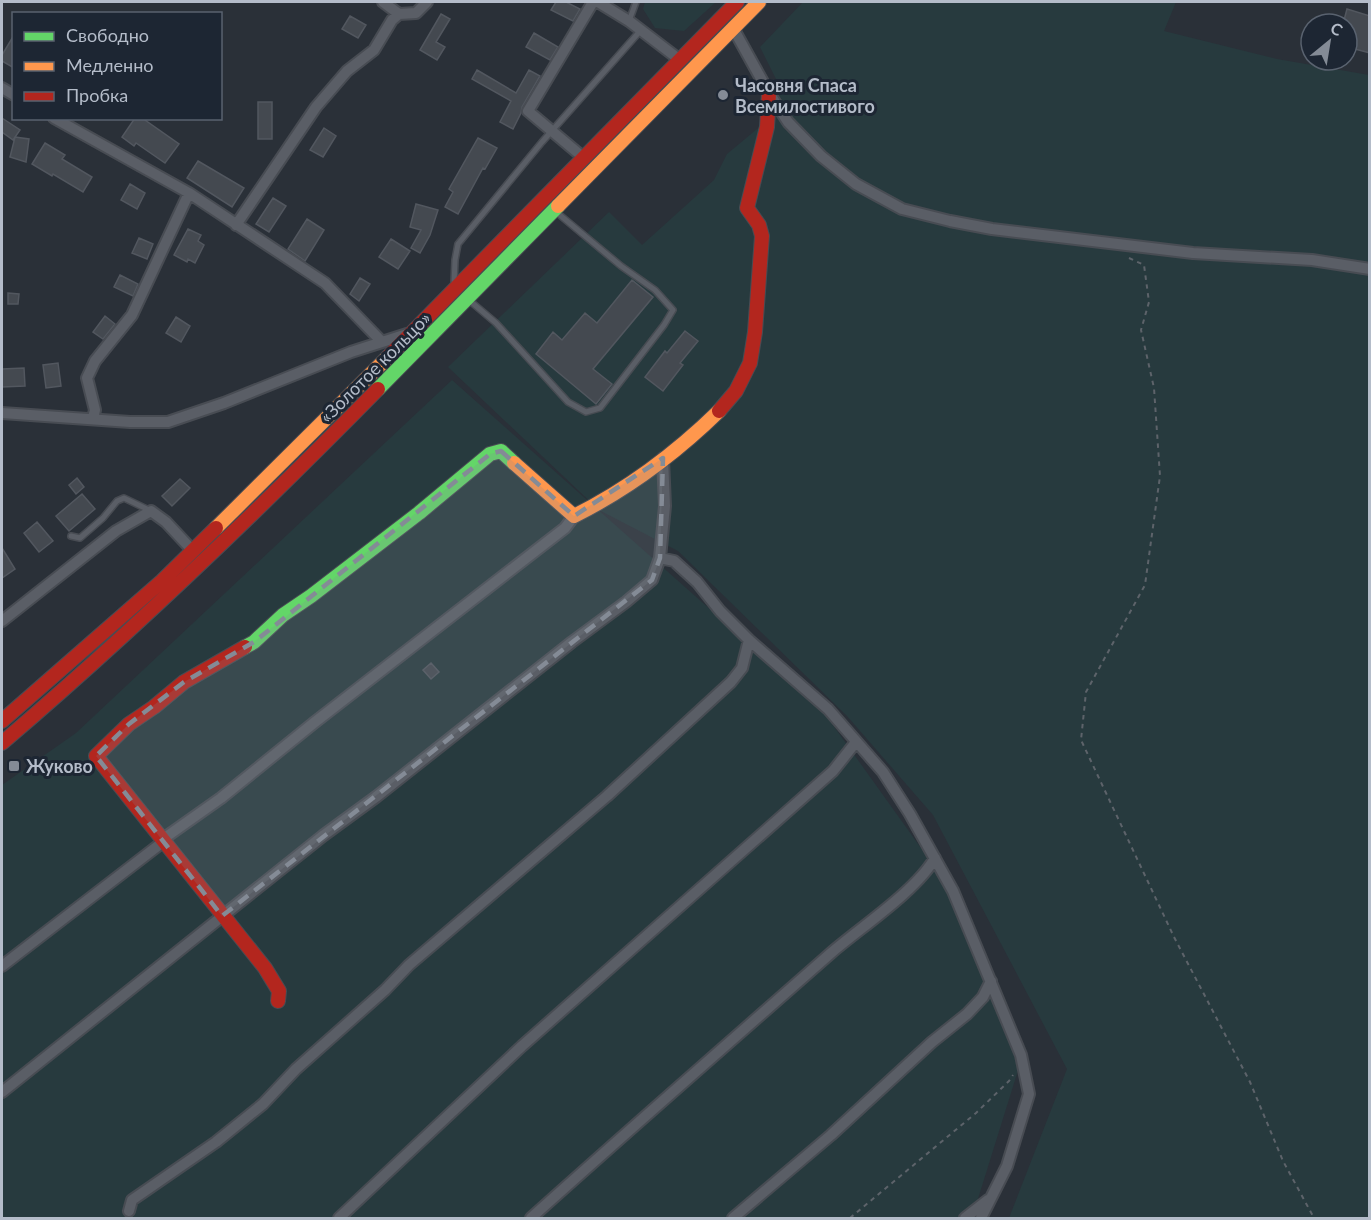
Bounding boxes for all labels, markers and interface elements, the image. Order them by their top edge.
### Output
legend [12,12,222,120]
north arrow [1299,12,1359,72]
text: С [1327,18,1346,40]
text: Свободно [66,24,149,46]
text: Медленно [66,54,154,76]
place label: Часовня Спаса Всемилостивого [735,74,875,117]
text: Пробка [66,84,128,106]
marker: Часовня Спаса Всемилостивого [716,88,730,102]
street label: «Золотое кольцо» [315,307,435,427]
place label: Жуково [26,755,93,777]
marker: Жуково [7,759,21,773]

